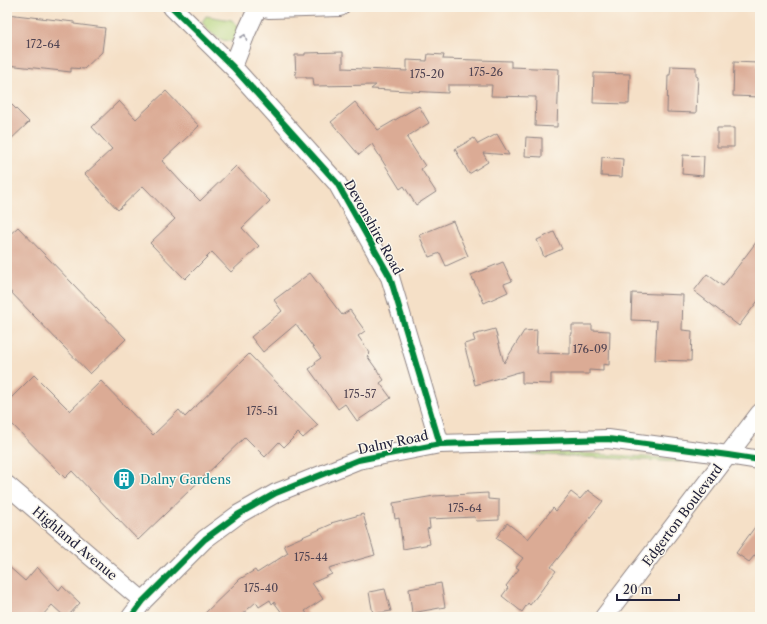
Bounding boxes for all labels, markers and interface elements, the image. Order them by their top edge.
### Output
one-way arrow [240,33,248,40]
house number: 172-64 [26,37,60,51]
house number: 175-26 [469,65,503,79]
house number: 175-20 [410,67,444,81]
street label: Devonshire Road [341,177,407,277]
house number: 176-09 [573,342,607,356]
house number: 175-57 [344,387,377,401]
house number: 175-51 [246,404,278,418]
street label: Dalny Road [356,427,430,457]
street label: Edgerton Boulevard [639,461,726,569]
building icon: Dalny Gardens [111,466,137,492]
place label: Dalny Gardens [140,471,231,487]
house number: 175-64 [448,501,482,515]
street label: Highland Avenue [29,503,121,583]
house number: 175-44 [294,550,328,564]
scale bar [617,576,679,602]
house number: 175-40 [244,581,278,595]
text: 20 m [623,582,652,597]

